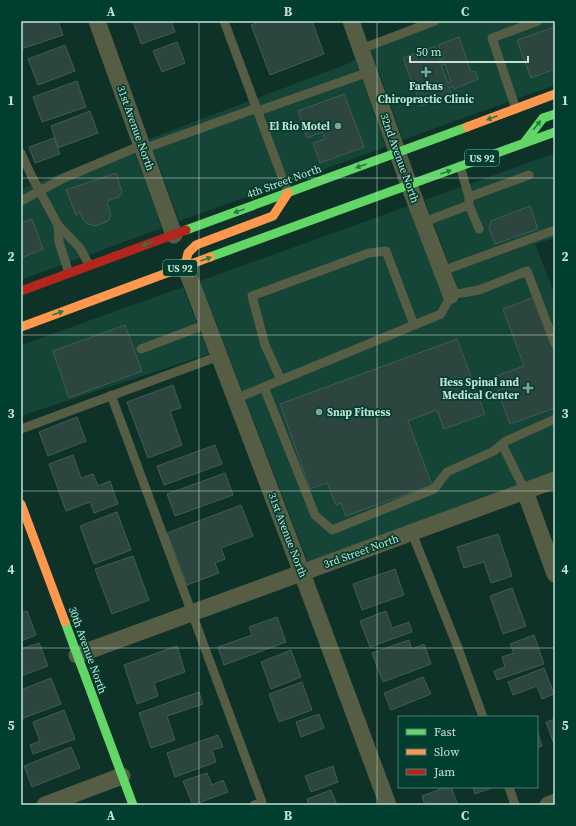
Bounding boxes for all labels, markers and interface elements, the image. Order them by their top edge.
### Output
text: A [107,3,116,20]
text: B [284,3,293,20]
text: C [461,3,469,20]
scale bar [410,38,528,64]
text: 50 m [416,44,442,60]
marker: Farkas Chiropractic Clinic [420,66,432,78]
place label: Farkas Chiropractic Clinic [378,79,474,107]
street label: 31st Avenue North [113,83,158,173]
text: 1 [7,92,15,109]
text: 1 [561,92,569,109]
street label: 32nd Avenue North [376,111,423,205]
one-way arrow [486,115,498,121]
place label: El Rio Motel [269,119,330,134]
one-way arrow [533,120,541,131]
marker: El Rio Motel [333,121,343,131]
road number: US 92 [465,150,499,166]
street label: 4th Street North [245,161,324,202]
one-way arrow [355,163,367,169]
one-way arrow [441,168,453,174]
one-way arrow [233,208,245,214]
one-way arrow [141,242,153,248]
text: 2 [7,248,15,265]
text: 2 [561,248,569,265]
one-way arrow [200,255,212,261]
road number: US 92 [163,260,197,276]
one-way arrow [52,310,64,316]
place label: Hess Spinal and Medical Center [439,375,520,403]
marker: Hess Spinal and Medical Center [522,382,534,394]
text: 3 [7,405,15,422]
place label: Snap Fitness [327,405,390,420]
text: 3 [561,405,569,422]
marker: Snap Fitness [314,407,324,417]
street label: 31st Avenue North [264,491,311,580]
street label: 3rd Street North [322,531,401,572]
text: 4 [7,561,15,578]
text: 4 [561,561,569,578]
street label: 30th Avenue North [65,605,110,696]
legend [398,716,538,788]
text: 5 [7,717,15,734]
text: 5 [561,717,569,734]
text: Fast [434,724,456,740]
text: Slow [434,744,460,760]
text: Jam [433,764,455,780]
text: A [107,807,116,824]
text: B [284,807,293,824]
text: C [461,807,469,824]

